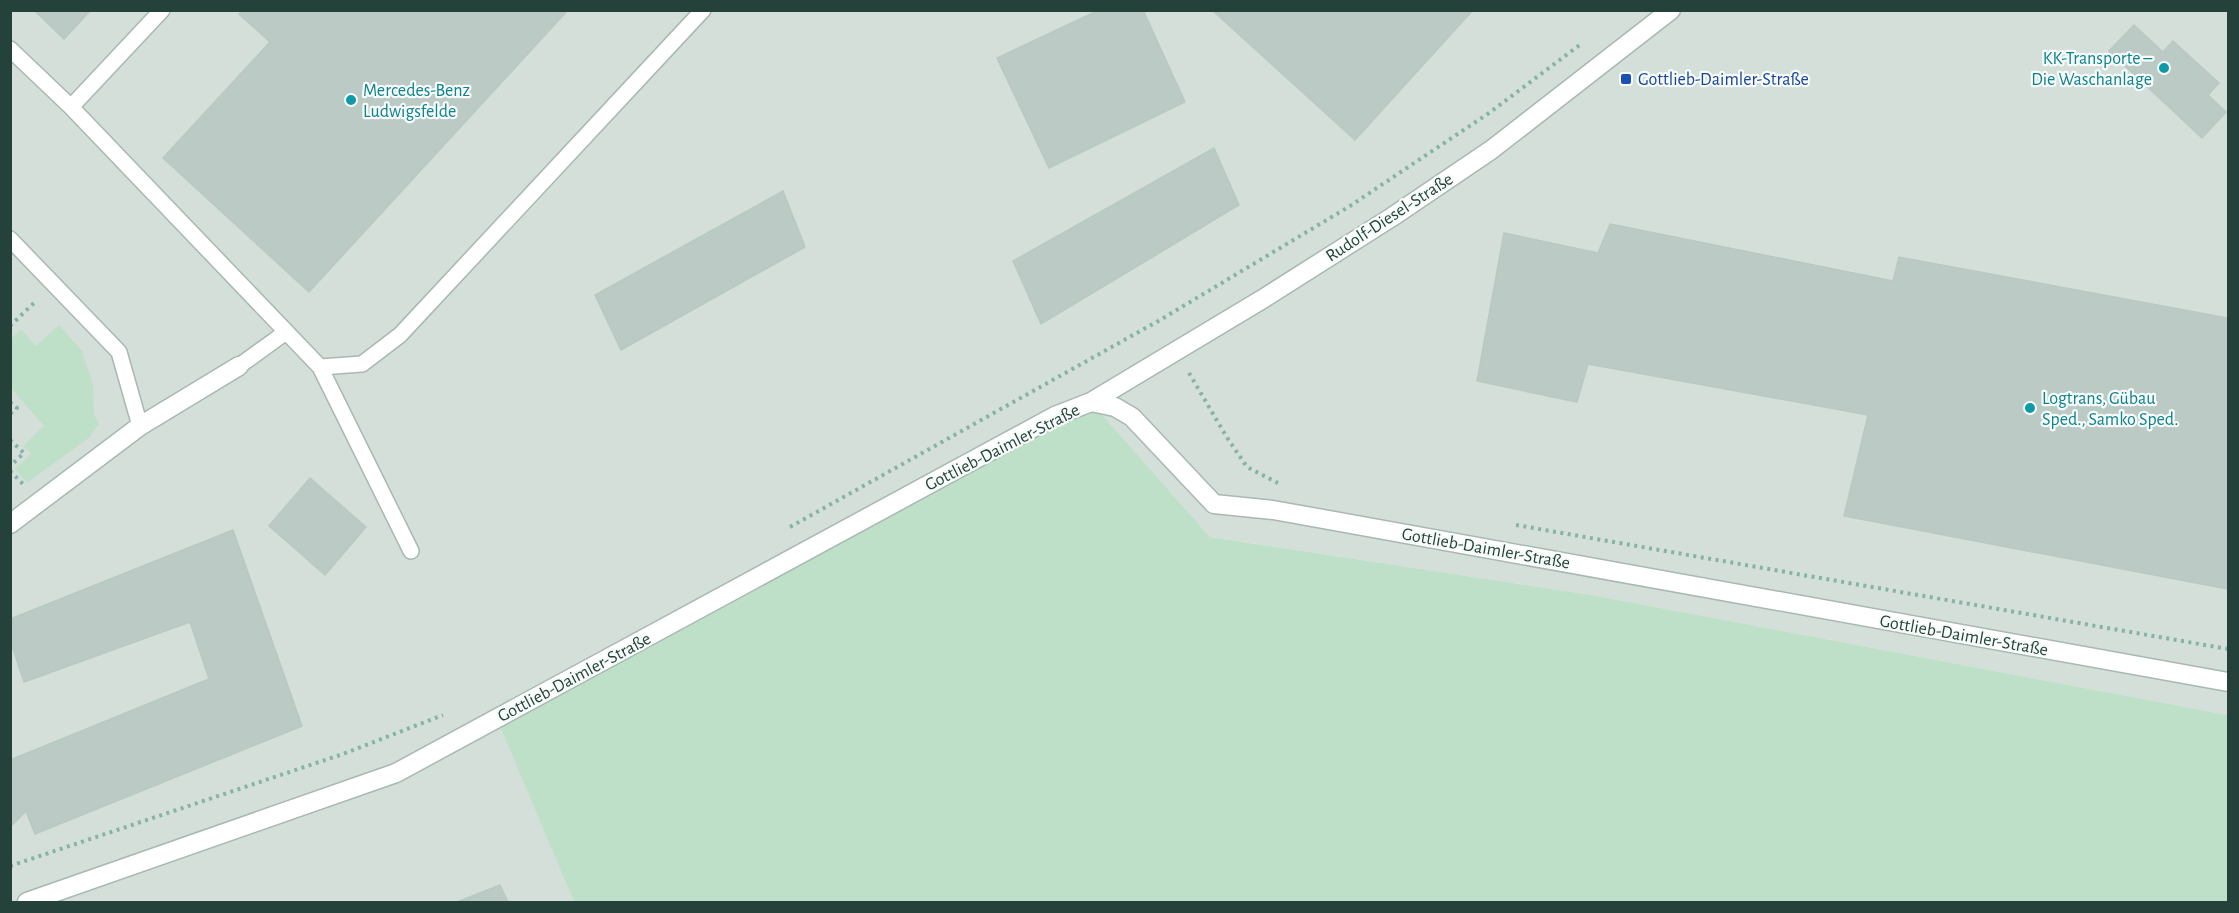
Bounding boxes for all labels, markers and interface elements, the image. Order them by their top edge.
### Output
place label: KK-Transporte – Die Waschanlage [2031,50,2152,89]
marker: KK-Transporte – Die Waschanlage [2157,61,2171,75]
place label: Gottlieb-Daimler-Straße [1638,71,1809,89]
marker: Gottlieb-Daimler-Straße [1619,72,1633,86]
place label: Mercedes-Benz Ludwigsfelde [363,82,470,121]
marker: Mercedes-Benz Ludwigsfelde [344,93,358,107]
street label: Rudolf-Diesel-Straße [1323,170,1456,266]
place label: Logtrans, Gübau Sped., Samko Sped. [2042,390,2178,429]
street label: Gottlieb-Daimler-Straße [922,401,1083,495]
marker: Logtrans, Gübau Sped., Samko Sped. [2023,401,2037,415]
street label: Gottlieb-Daimler-Straße [1400,525,1571,573]
street label: Gottlieb-Daimler-Straße [1878,612,2049,660]
street label: Gottlieb-Daimler-Straße [495,630,654,726]

